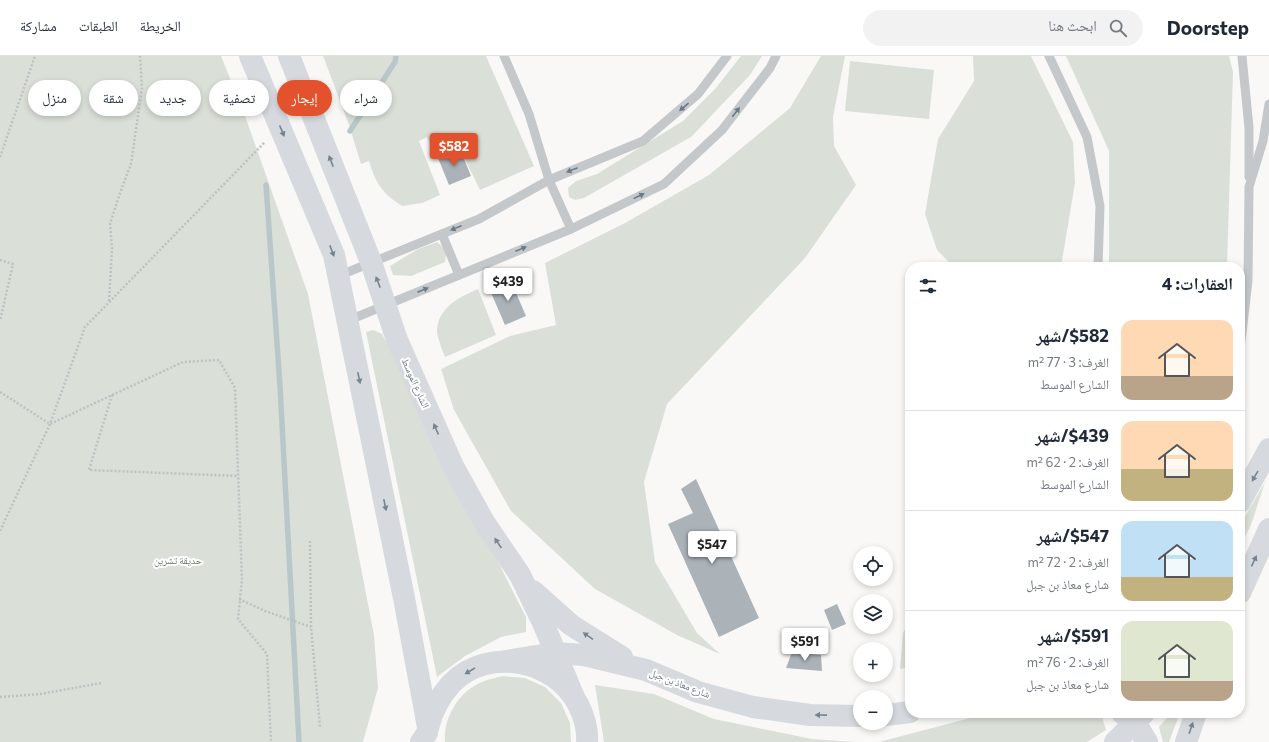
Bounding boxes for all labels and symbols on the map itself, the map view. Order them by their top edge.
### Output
one-way arrow [678,102,689,111]
one-way arrow [732,106,741,117]
one-way arrow [279,125,285,137]
pin: $582 [430,133,478,167]
one-way arrow [327,155,333,167]
one-way arrow [566,168,578,174]
one-way arrow [634,193,645,199]
one-way arrow [450,225,462,232]
one-way arrow [329,245,335,257]
one-way arrow [515,246,527,252]
pin: $439 [484,268,532,302]
one-way arrow [375,276,381,288]
one-way arrow [417,287,428,293]
street label: الشارع الموسط [399,356,432,410]
one-way arrow [356,371,362,384]
one-way arrow [433,422,439,434]
one-way arrow [1252,470,1259,482]
one-way arrow [382,499,388,511]
pin: $547 [688,531,736,565]
one-way arrow [494,538,502,548]
park label: حديقة تشرين [154,554,203,567]
one-way arrow [1251,555,1257,566]
pin: $591 [781,628,829,662]
one-way arrow [583,632,593,640]
street label: شارع معاذ بن جبل [648,666,712,701]
one-way arrow [464,668,476,675]
one-way arrow [815,712,827,719]
one-way arrow [1188,721,1194,733]

